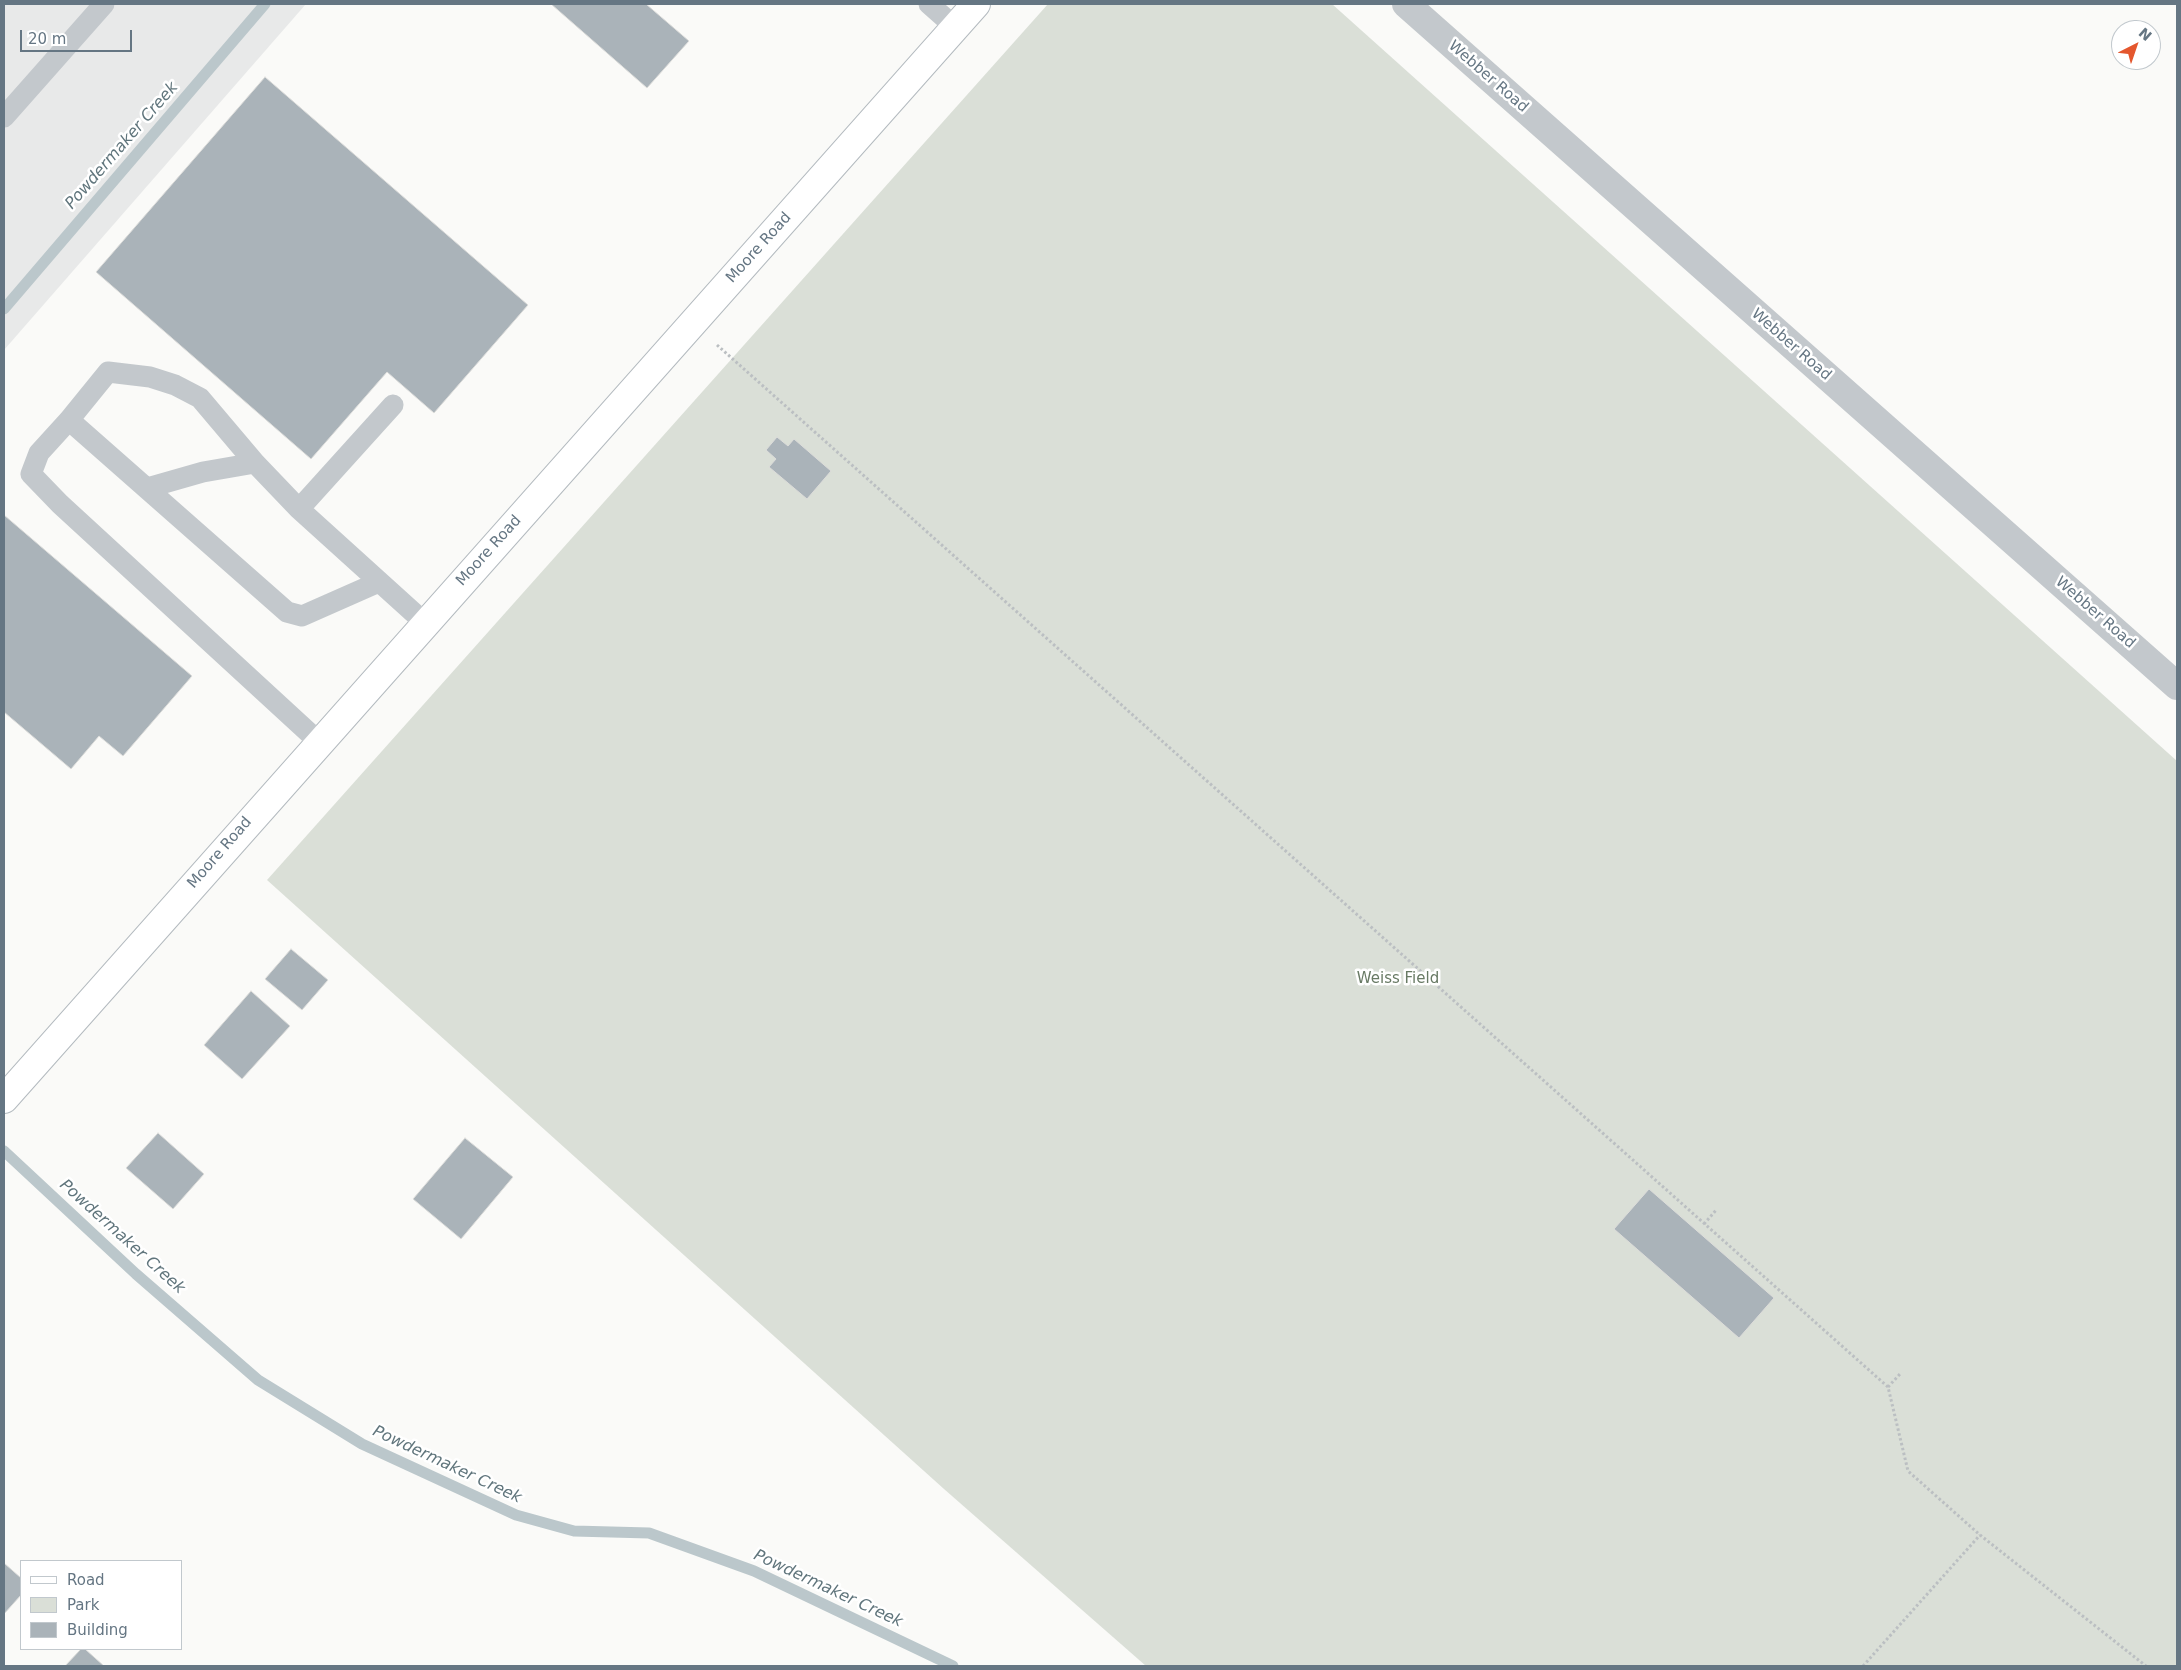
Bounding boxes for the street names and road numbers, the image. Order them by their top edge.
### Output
street label: Webber Road [1444,37,1532,117]
street label: Moore Road [723,209,795,287]
street label: Webber Road [1747,305,1835,385]
street label: Moore Road [453,512,525,590]
street label: Webber Road [2051,573,2139,653]
street label: Moore Road [184,814,256,892]

